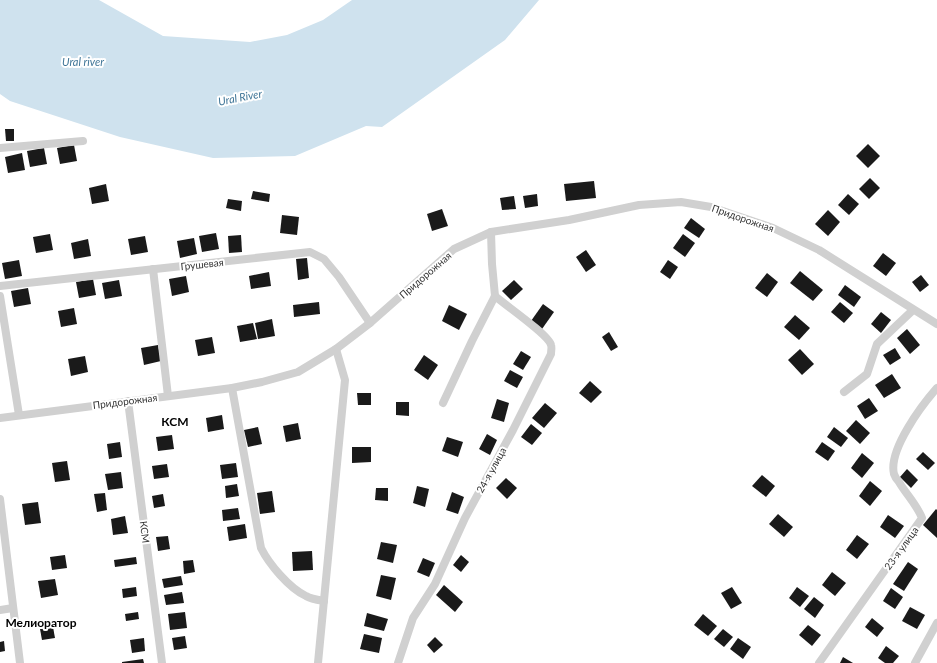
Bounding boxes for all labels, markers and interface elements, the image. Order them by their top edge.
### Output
water label: Ural river [62,55,104,68]
water label: Ural River [217,86,263,108]
street label: Придорожная [710,202,776,234]
street label: Придорожная [397,249,453,301]
street label: Грушевая [180,256,224,272]
street label: Придорожная [92,391,158,411]
district label: КСМ [161,414,189,429]
street label: 24-я улица [474,445,508,495]
street label: КСМ [138,520,152,544]
street label: 23-я улица [881,524,921,572]
district label: Мелиоратор [5,615,77,630]

